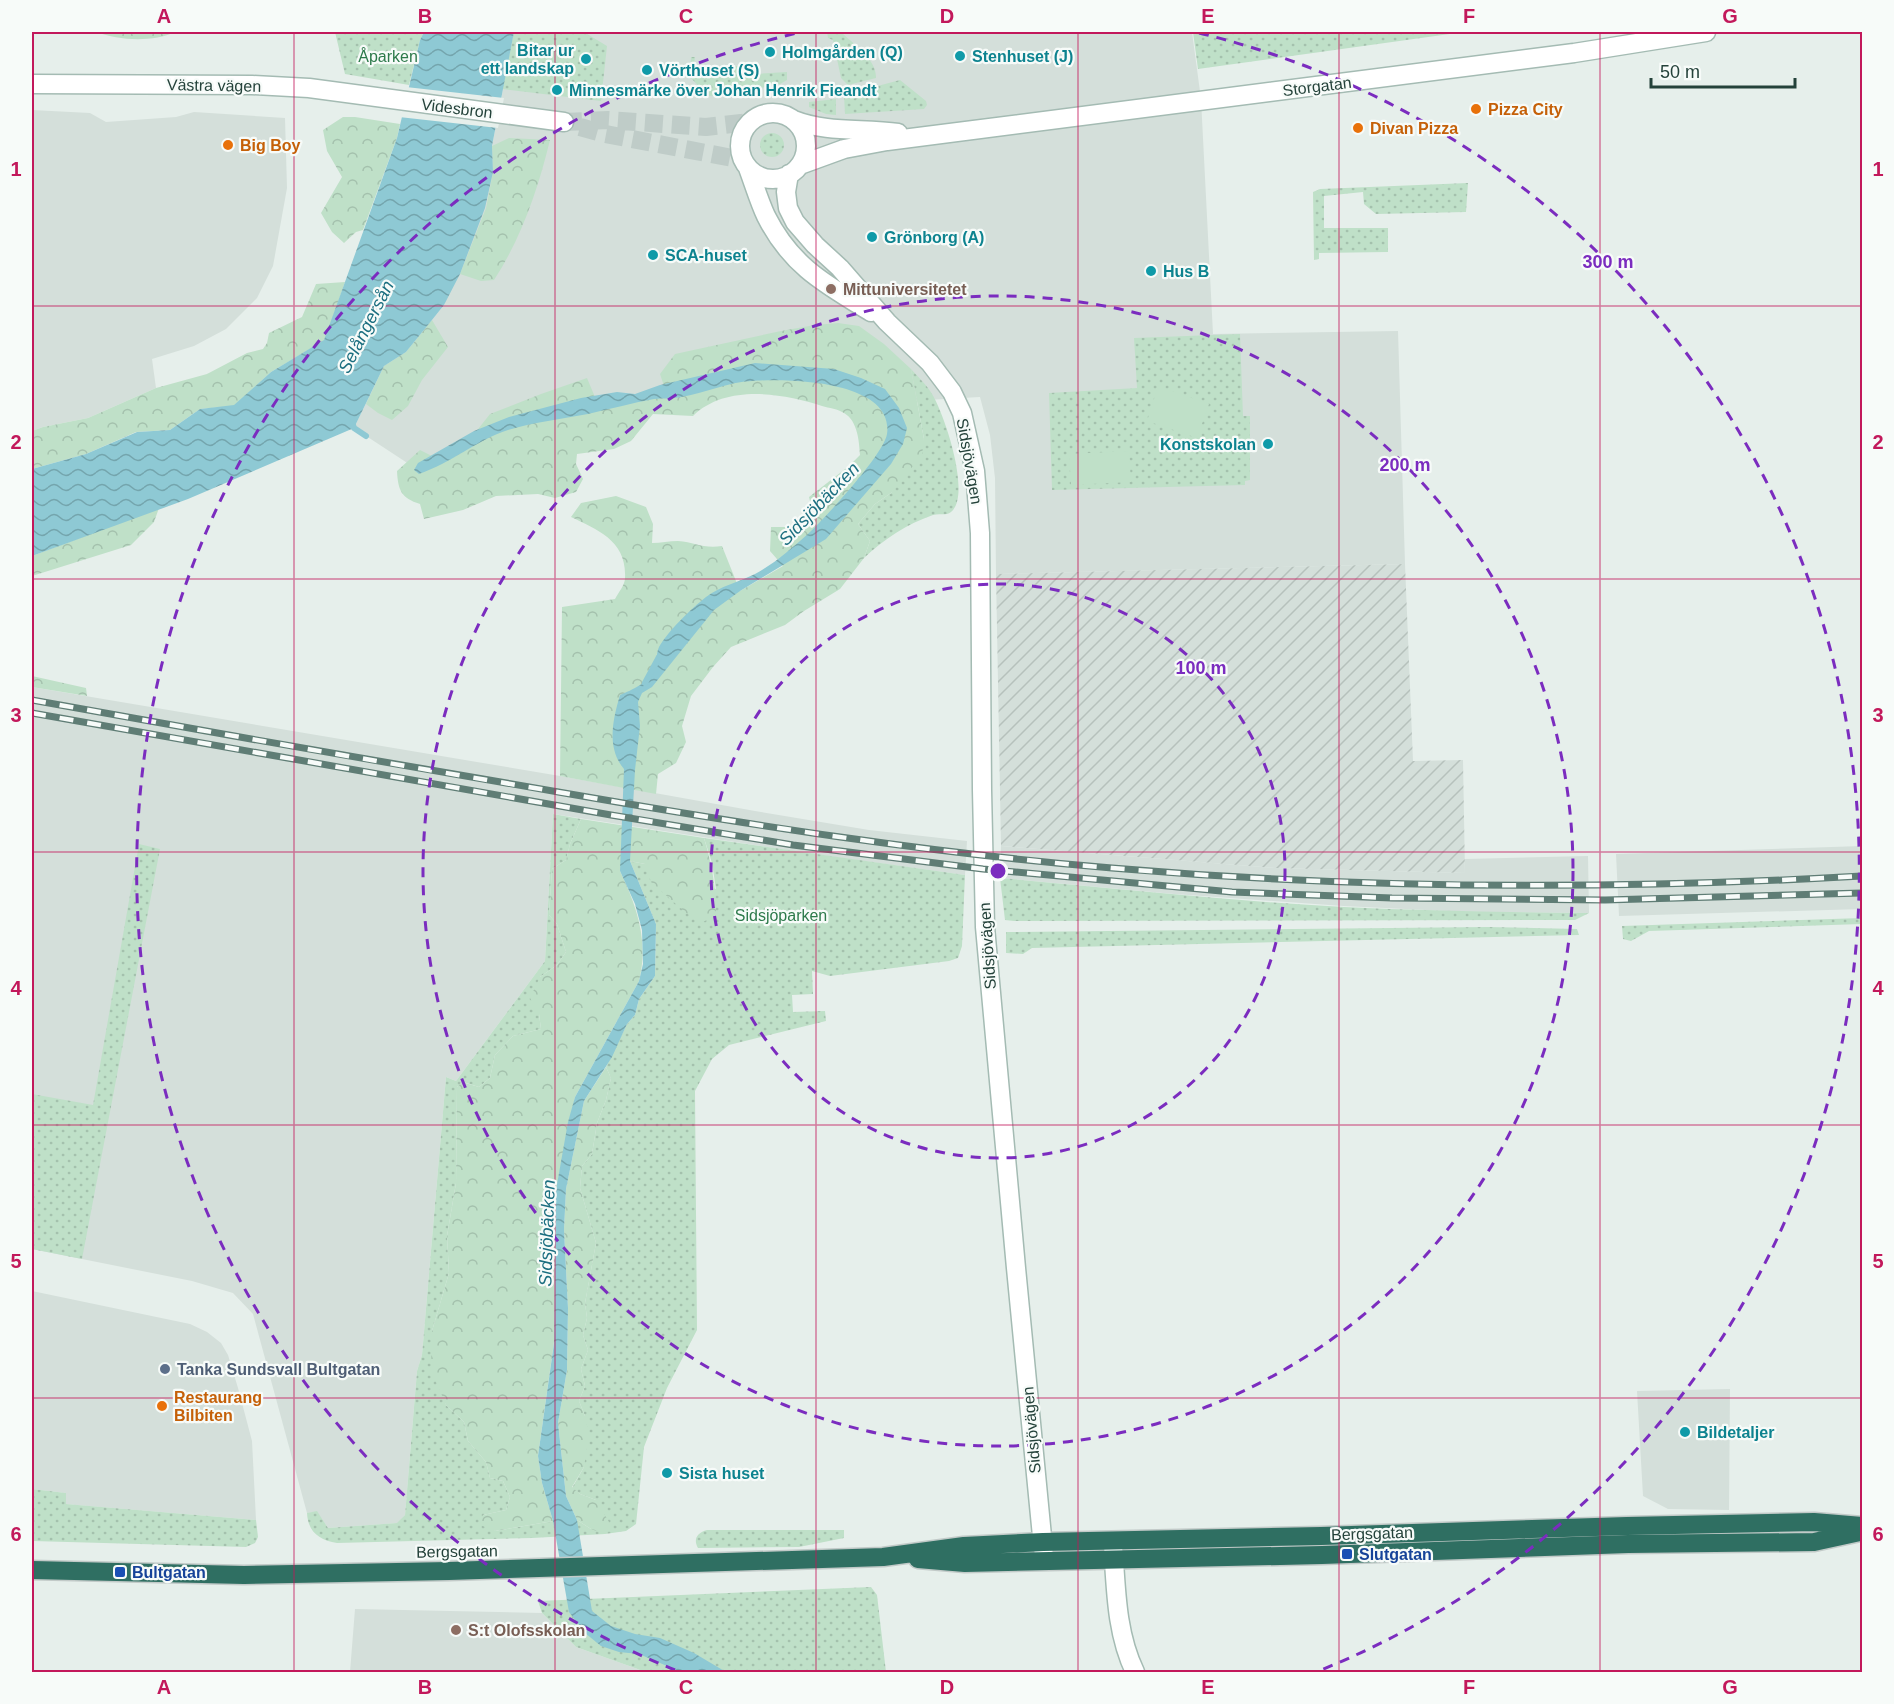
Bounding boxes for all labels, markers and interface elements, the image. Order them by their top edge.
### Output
text: A [157,5,171,27]
text: B [418,5,432,27]
text: C [679,5,693,27]
text: D [940,5,954,27]
text: E [1201,5,1215,27]
text: F [1463,5,1475,27]
text: G [1722,5,1738,27]
place label: Bitar ur ett landskap [481,42,574,77]
place label: Holmgården (Q) [782,44,903,61]
marker: Holmgården (Q) [763,45,777,59]
park label: Åparken [358,47,418,65]
place label: Stenhuset (J) [972,48,1073,65]
marker: Stenhuset (J) [953,49,967,63]
scale bar [1651,51,1795,89]
marker: Bitar ur ett landskap [579,52,593,66]
place label: Vörthuset (S) [659,62,759,79]
text: 50 m [1660,62,1700,82]
marker: Vörthuset (S) [640,63,654,77]
street label: Storgatan [1282,74,1353,99]
street label: Västra vägen [167,76,261,95]
place label: Minnesmärke över Johan Henrik Fieandt [569,82,877,99]
marker: Minnesmärke över Johan Henrik Fieandt [550,83,564,97]
street label: Videsbron [420,96,494,121]
place label: Pizza City [1488,101,1563,118]
marker: Pizza City [1469,102,1483,116]
place label: Divan Pizza [1370,120,1458,137]
marker: Divan Pizza [1351,121,1365,135]
place label: Big Boy [240,137,301,154]
marker: Big Boy [221,138,235,152]
text: 1 [10,158,22,180]
text: 1 [1872,158,1884,180]
place label: Grönborg (A) [884,229,984,246]
marker: Grönborg (A) [865,230,879,244]
place label: SCA-huset [665,247,747,264]
marker: SCA-huset [646,248,660,262]
text: 300 m [1582,252,1634,272]
place label: Hus B [1163,263,1209,280]
marker: Hus B [1144,264,1158,278]
water label: Selångersån [334,277,398,377]
place label: Mittuniversitetet [843,281,967,298]
marker: Mittuniversitetet [824,282,838,296]
street label: Sidsjövägen [954,417,985,505]
text: 2 [10,431,22,453]
text: 2 [1872,431,1884,453]
place label: Konstskolan [1160,436,1256,453]
marker: Konstskolan [1261,437,1275,451]
text: 200 m [1379,455,1431,475]
water label: Sidsjöbäcken [775,459,863,549]
text: 100 m [1175,658,1227,678]
text: 3 [10,704,22,726]
text: 3 [1872,704,1884,726]
centre of rings [988,861,1008,881]
street label: Sidsjövägen [976,902,999,990]
park label: Sidsjöparken [735,907,827,924]
text: 4 [10,977,22,999]
text: 4 [1872,977,1884,999]
water label: Sidsjöbäcken [535,1179,559,1287]
text: 5 [10,1250,22,1272]
text: 5 [1872,1250,1884,1272]
place label: Tanka Sundsvall Bultgatan [177,1361,380,1378]
marker: Tanka Sundsvall Bultgatan [158,1362,172,1376]
street label: Sidsjövägen [1019,1386,1044,1474]
place label: Restaurang Bilbiten [174,1389,262,1424]
marker: Restaurang Bilbiten [155,1399,169,1413]
place label: Bildetaljer [1697,1424,1774,1441]
marker: Bildetaljer [1678,1425,1692,1439]
place label: Sista huset [679,1465,765,1482]
marker: Sista huset [660,1466,674,1480]
text: 6 [10,1523,22,1545]
text: 6 [1872,1523,1884,1545]
street label: Bergsgatan [1331,1524,1413,1543]
street label: Bergsgatan [416,1542,498,1561]
place label: Slutgatan [1359,1546,1432,1563]
marker: Slutgatan [1340,1547,1354,1561]
place label: Bultgatan [132,1564,206,1581]
marker: Bultgatan [113,1565,127,1579]
place label: S:t Olofsskolan [468,1622,585,1639]
marker: S:t Olofsskolan [449,1623,463,1637]
text: A [157,1676,171,1698]
text: B [418,1676,432,1698]
text: C [679,1676,693,1698]
text: D [940,1676,954,1698]
text: E [1201,1676,1215,1698]
text: F [1463,1676,1475,1698]
text: G [1722,1676,1738,1698]

